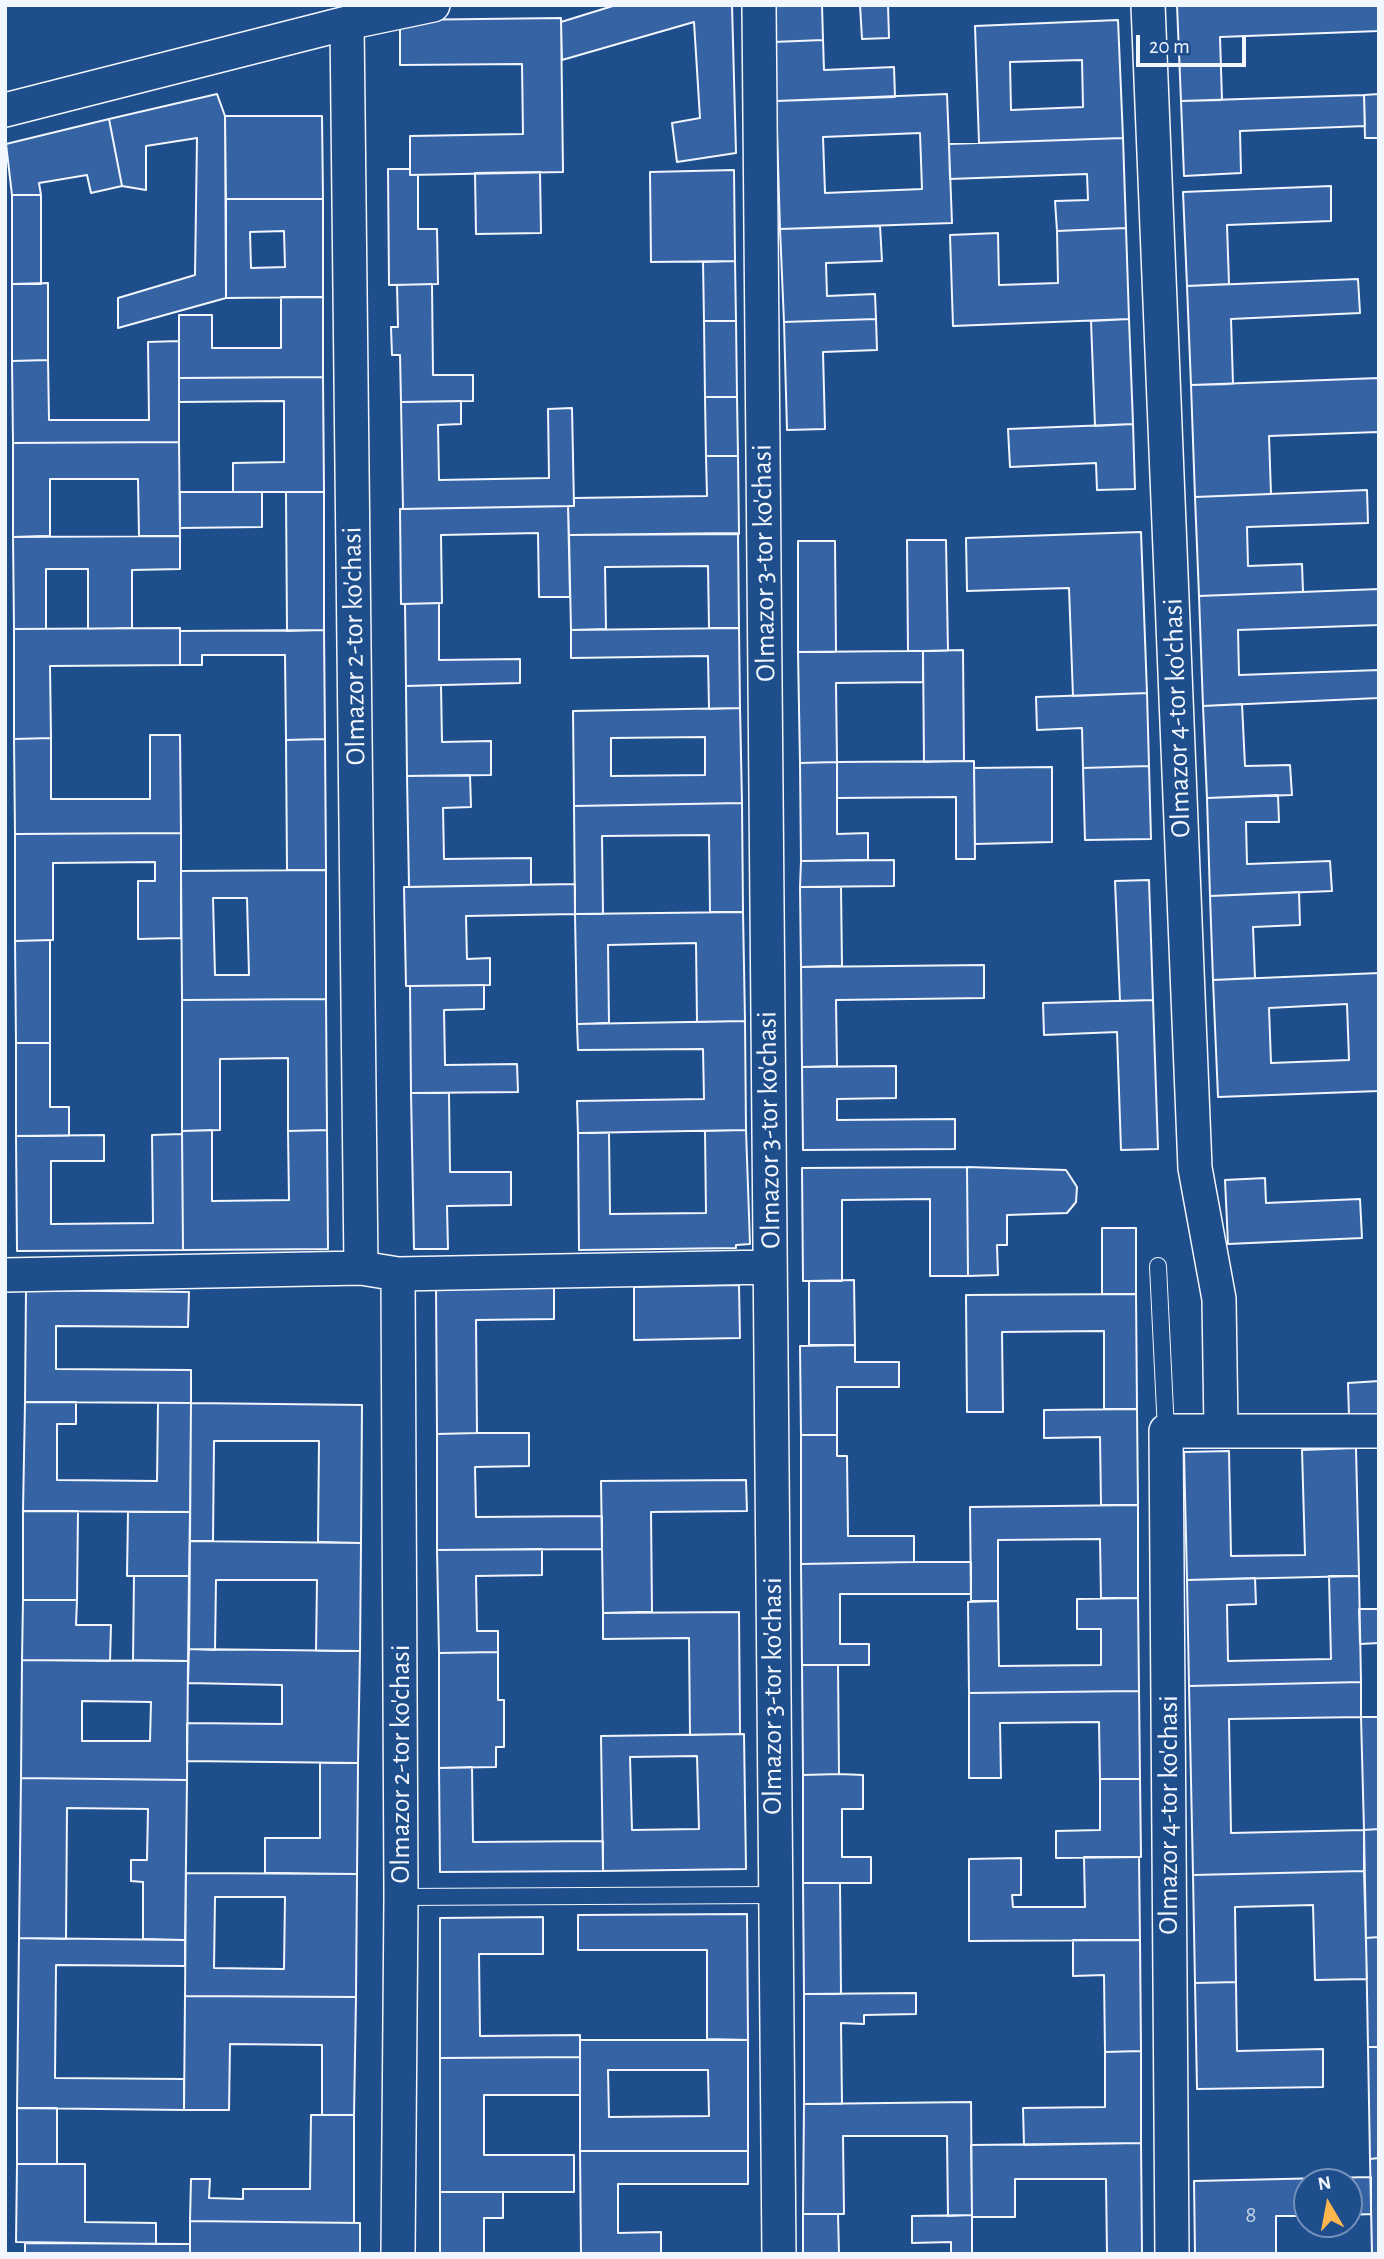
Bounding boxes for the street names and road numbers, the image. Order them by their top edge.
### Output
street label: Olmazor 3-tor ko'chasi [745,444,783,682]
street label: Olmazor 2-tor ko'chasi [335,526,373,766]
street label: Olmazor 4-tor ko'chasi [1156,598,1198,838]
street label: Olmazor 3-tor ko'chasi [750,1011,788,1249]
street label: Olmazor 3-tor ko'chasi [756,1577,790,1815]
street label: Olmazor 2-tor ko'chasi [384,1645,418,1883]
street label: Olmazor 4-tor ko'chasi [1152,1695,1186,1935]

